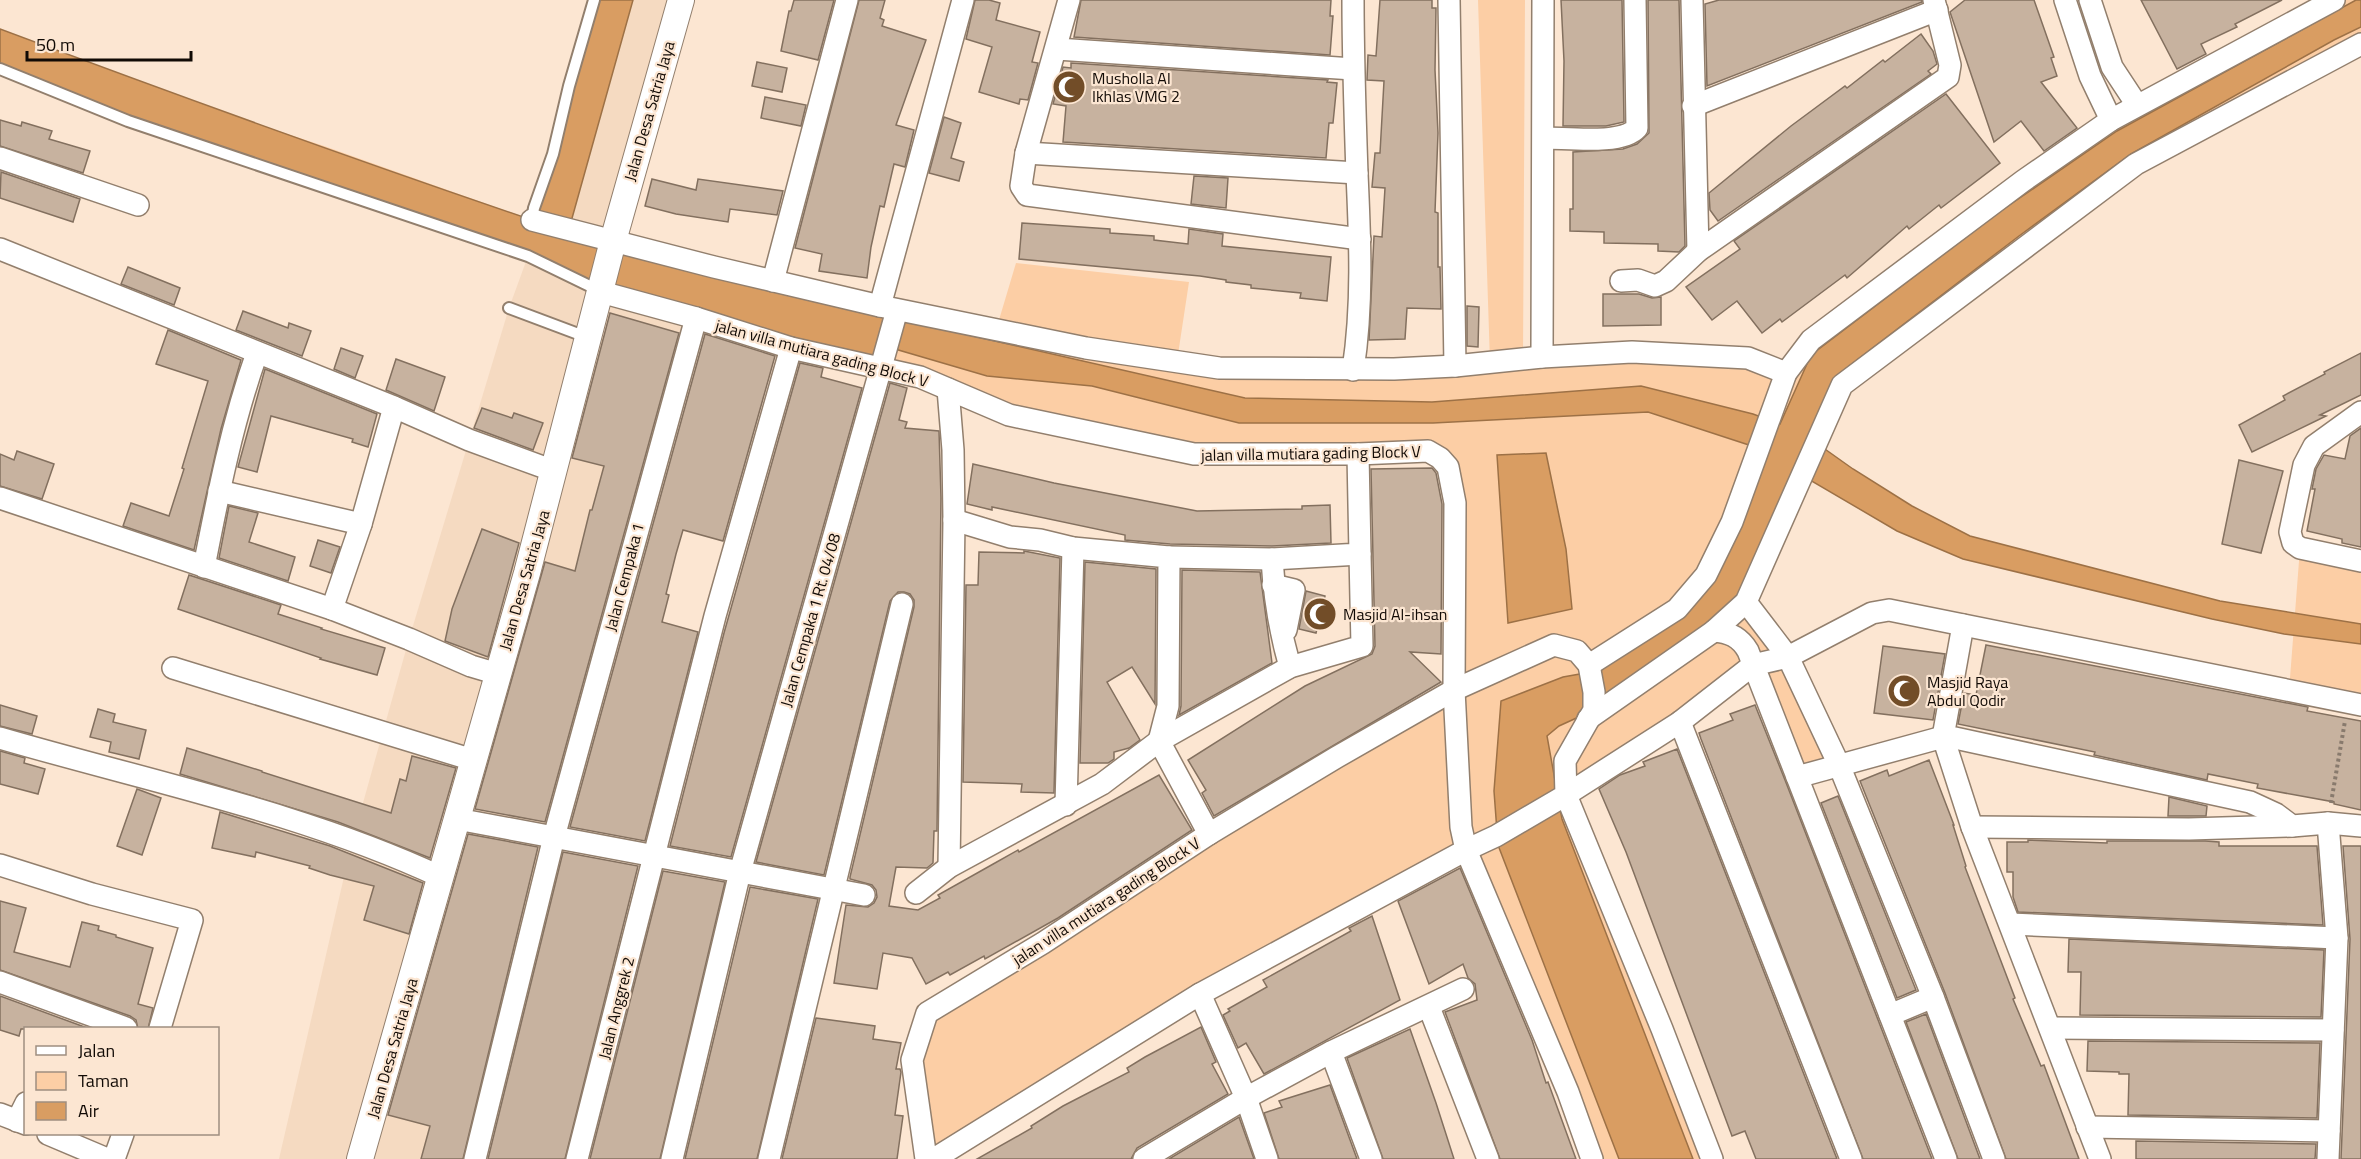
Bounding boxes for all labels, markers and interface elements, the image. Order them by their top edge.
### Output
scale bar [27,24,190,62]
text: 50 m [36,31,75,58]
street label: Jalan Desa Satria Jaya [617,38,681,184]
place label: Musholla Al Ikhlas VMG 2 [1092,66,1180,108]
mosque icon: Musholla Al Ikhlas VMG 2 [1051,69,1087,105]
street label: jalan villa mutiara gading Block V [712,313,931,393]
street label: jalan villa mutiara gading Block V [1200,439,1421,467]
street label: Jalan Desa Satria Jaya [492,507,556,653]
street label: Jalan Cempaka 1 [598,520,650,634]
street label: Jalan Cempaka 1 Rt. 04/08 [774,530,846,710]
mosque icon: Masjid Al-ihsan [1302,596,1338,632]
place label: Masjid Al-ihsan [1343,602,1447,626]
place label: Masjid Raya Abdul Qodir [1927,670,2008,712]
mosque icon: Masjid Raya Abdul Qodir [1886,673,1922,709]
street label: jalan villa mutiara gading Block V [1007,831,1205,971]
street label: Jalan Anggrek 2 [592,954,640,1062]
street label: Jalan Desa Satria Jaya [360,975,424,1121]
legend [24,1027,219,1135]
text: Jalan [78,1037,115,1064]
text: Taman [78,1067,129,1094]
text: Air [78,1097,99,1124]

